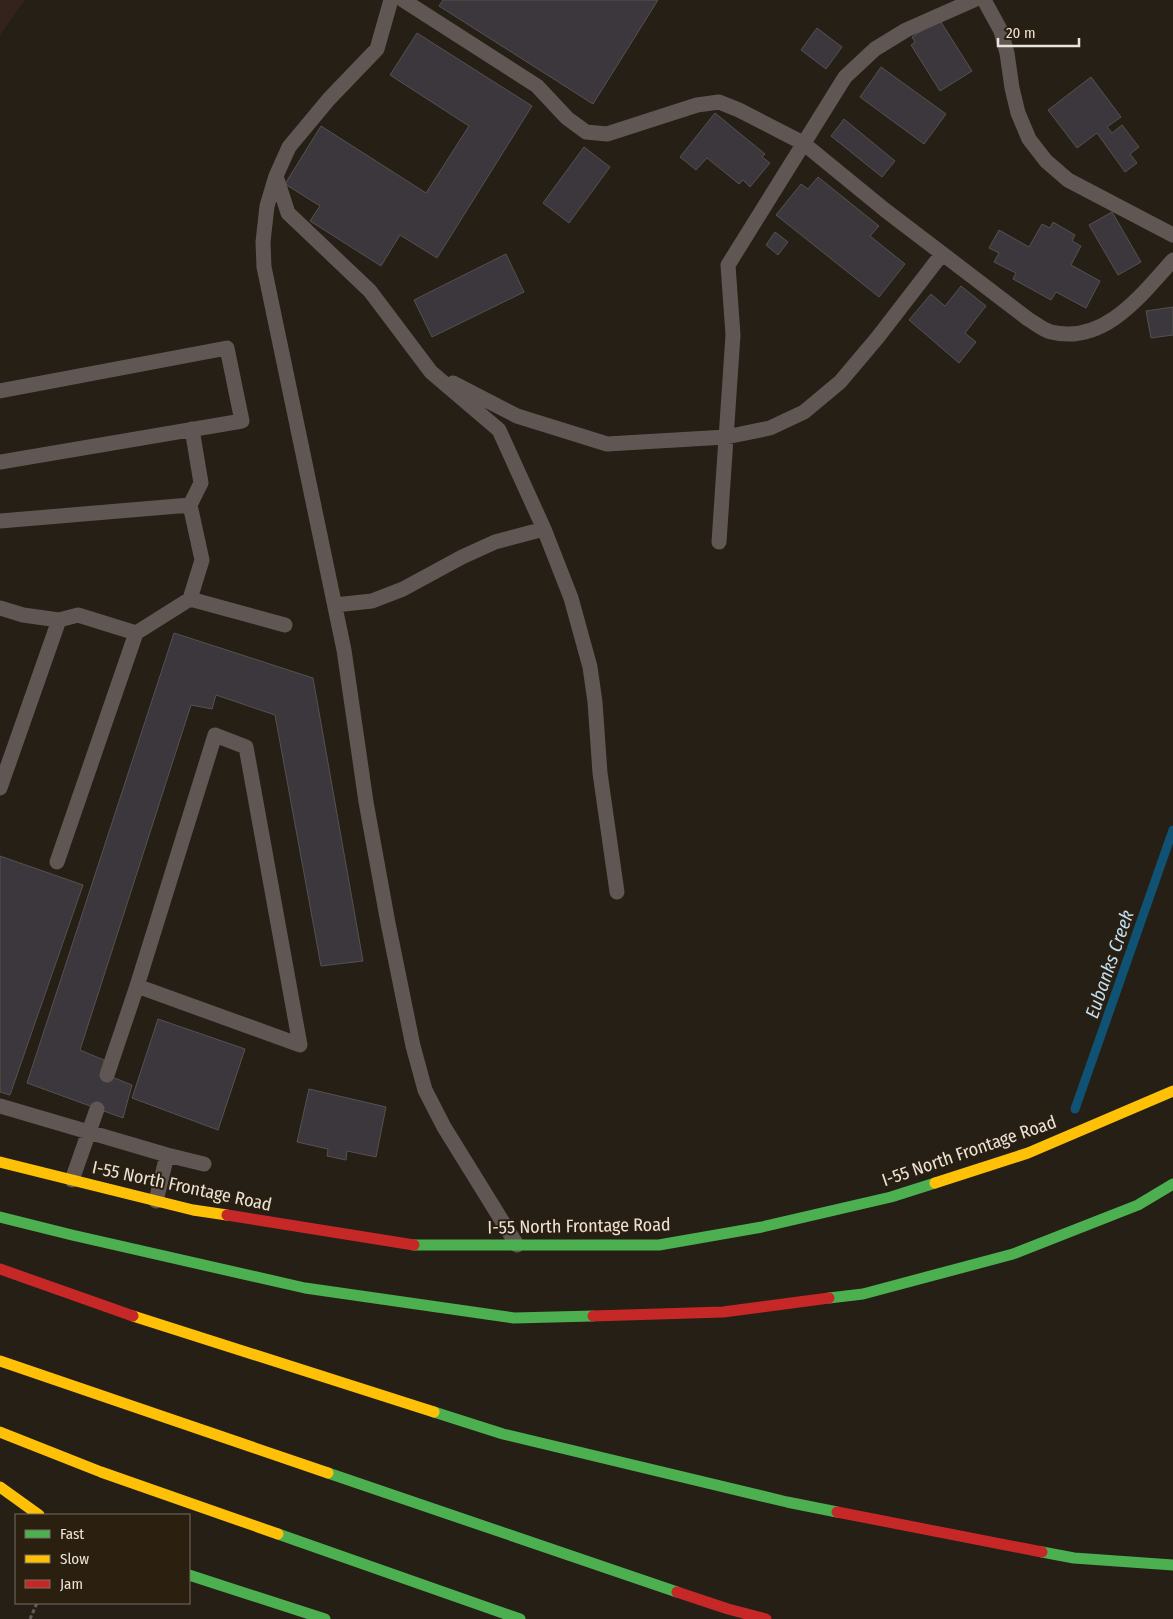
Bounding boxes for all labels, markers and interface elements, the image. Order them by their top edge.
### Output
scale bar [998,15,1079,47]
text: 20 m [1006,24,1036,42]
water label: Eubanks Creek [1080,907,1139,1021]
street label: I-55 North Frontage Road [879,1111,1059,1191]
street label: I-55 North Frontage Road [90,1156,274,1216]
street label: I-55 North Frontage Road [487,1213,671,1239]
legend [15,1514,190,1604]
text: Fast [60,1525,84,1543]
text: Slow [60,1550,89,1568]
text: Jam [60,1575,83,1593]

